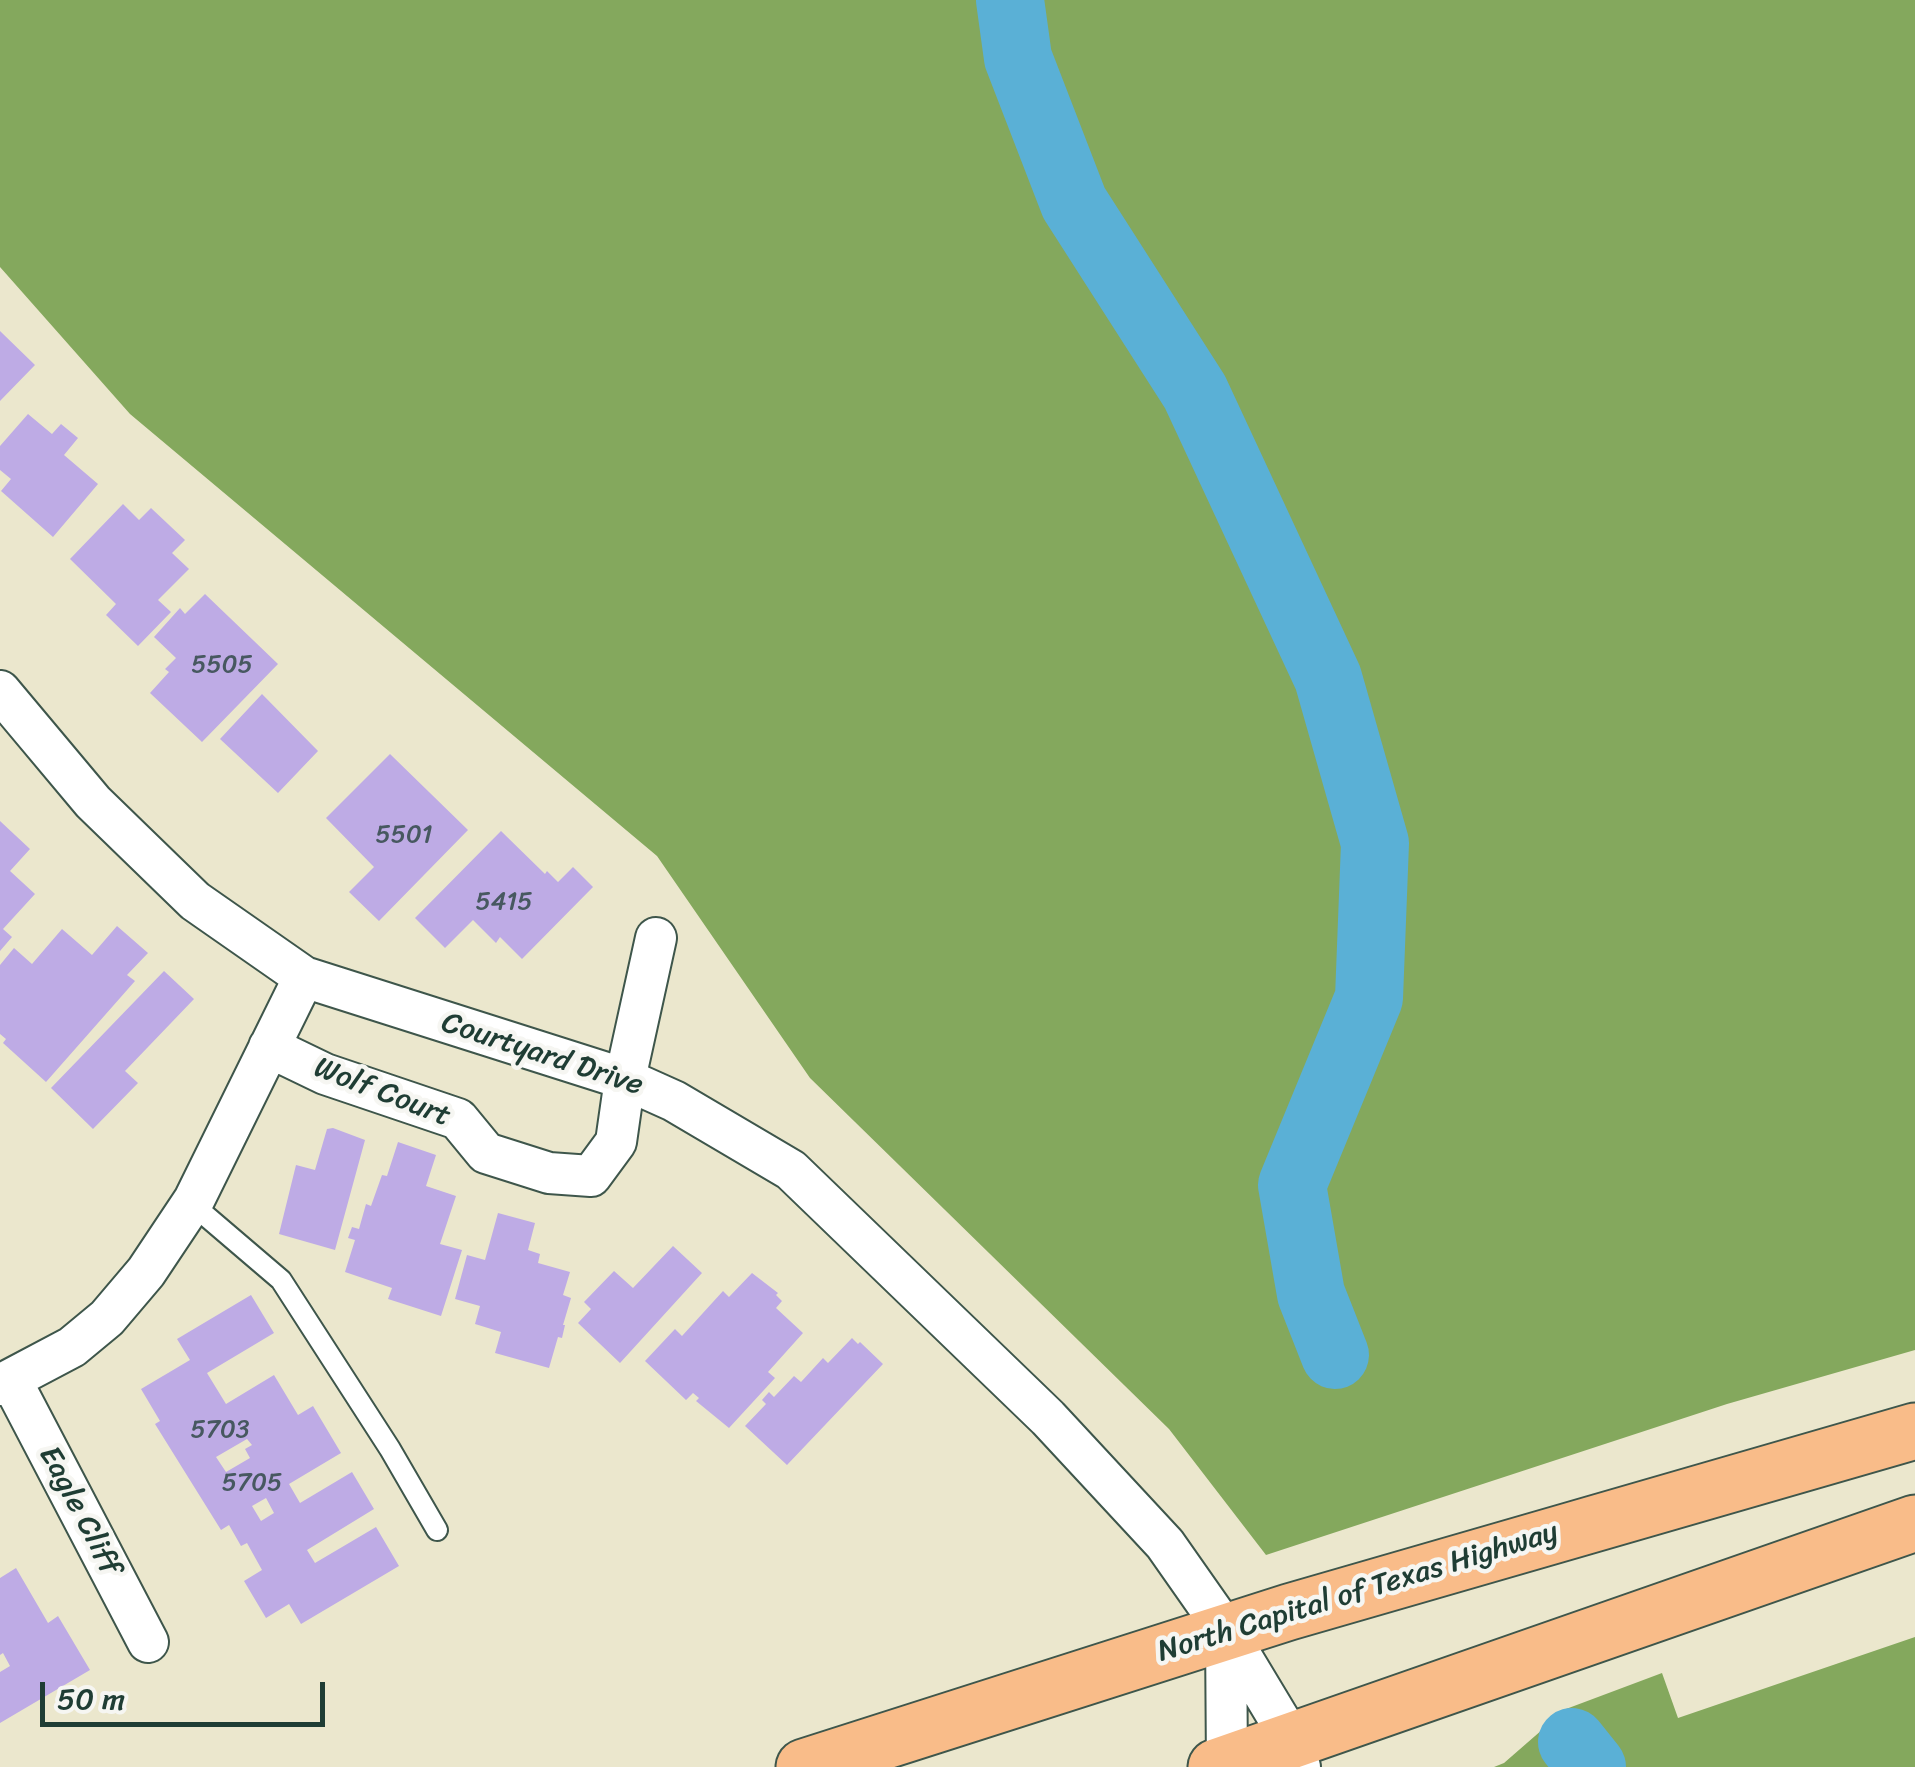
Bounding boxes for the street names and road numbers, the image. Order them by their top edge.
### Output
street label: Courtyard Drive [437,1005,647,1105]
street label: Wolf Court [309,1051,455,1135]
street label: Eagle Cliff [30,1440,128,1582]
street label: North Capital of Texas Highway [1153,1515,1563,1671]

